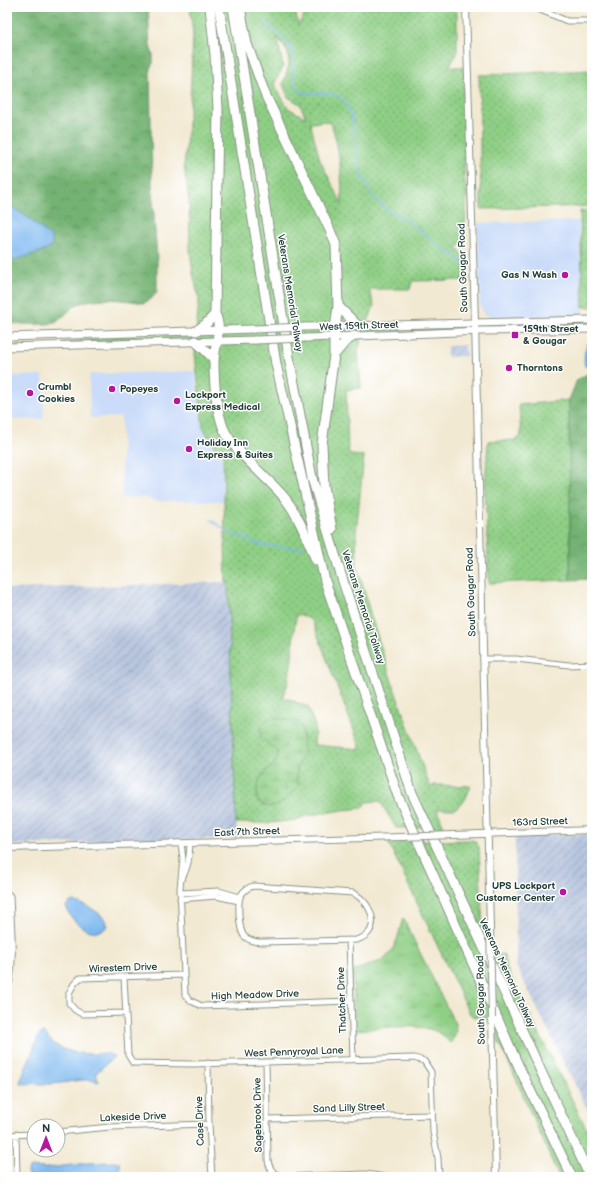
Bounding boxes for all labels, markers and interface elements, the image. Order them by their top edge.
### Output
street label: South Gougar Road [455,223,471,313]
street label: Veterans Memorial Tollway [275,233,305,353]
place label: Gas N Wash [501,269,557,281]
marker: Gas N Wash [560,270,570,280]
street label: West 159th Street [319,319,399,333]
place label: 159th Street & Gougar [523,323,579,347]
marker: 159th Street & Gougar [510,330,520,340]
place label: Thorntons [517,362,563,374]
marker: Thorntons [504,363,514,373]
place label: Crumbl Cookies [38,381,75,405]
place label: Popeyes [120,383,158,395]
marker: Popeyes [107,384,117,394]
marker: Crumbl Cookies [25,388,35,398]
place label: Lockport Express Medical [185,389,260,413]
marker: Lockport Express Medical [172,396,182,406]
place label: Holiday Inn Express & Suites [197,437,273,461]
marker: Holiday Inn Express & Suites [184,444,194,454]
street label: South Gougar Road [463,547,479,637]
street label: Veterans Memorial Tollway [339,549,387,666]
street label: 163rd Street [512,815,568,829]
street label: East 7th Street [214,825,280,839]
place label: UPS Lockport Customer Center [476,880,556,904]
marker: UPS Lockport Customer Center [558,887,568,897]
street label: Veterans Memorial Tollway [476,917,538,1030]
street label: South Gougar Road [474,955,488,1045]
street label: Wirestem Drive [89,961,157,975]
street label: Thatcher Drive [335,967,349,1033]
street label: High Meadow Drive [211,987,299,1003]
street label: West Pennyroyal Lane [244,1044,344,1060]
street label: Sagebrook Drive [251,1077,265,1153]
street label: Case Drive [193,1096,207,1146]
street label: Sand Lilly Street [313,1101,385,1115]
street label: Lakeside Drive [99,1110,167,1124]
north arrow [26,1118,66,1158]
text: N [42,1122,50,1135]

